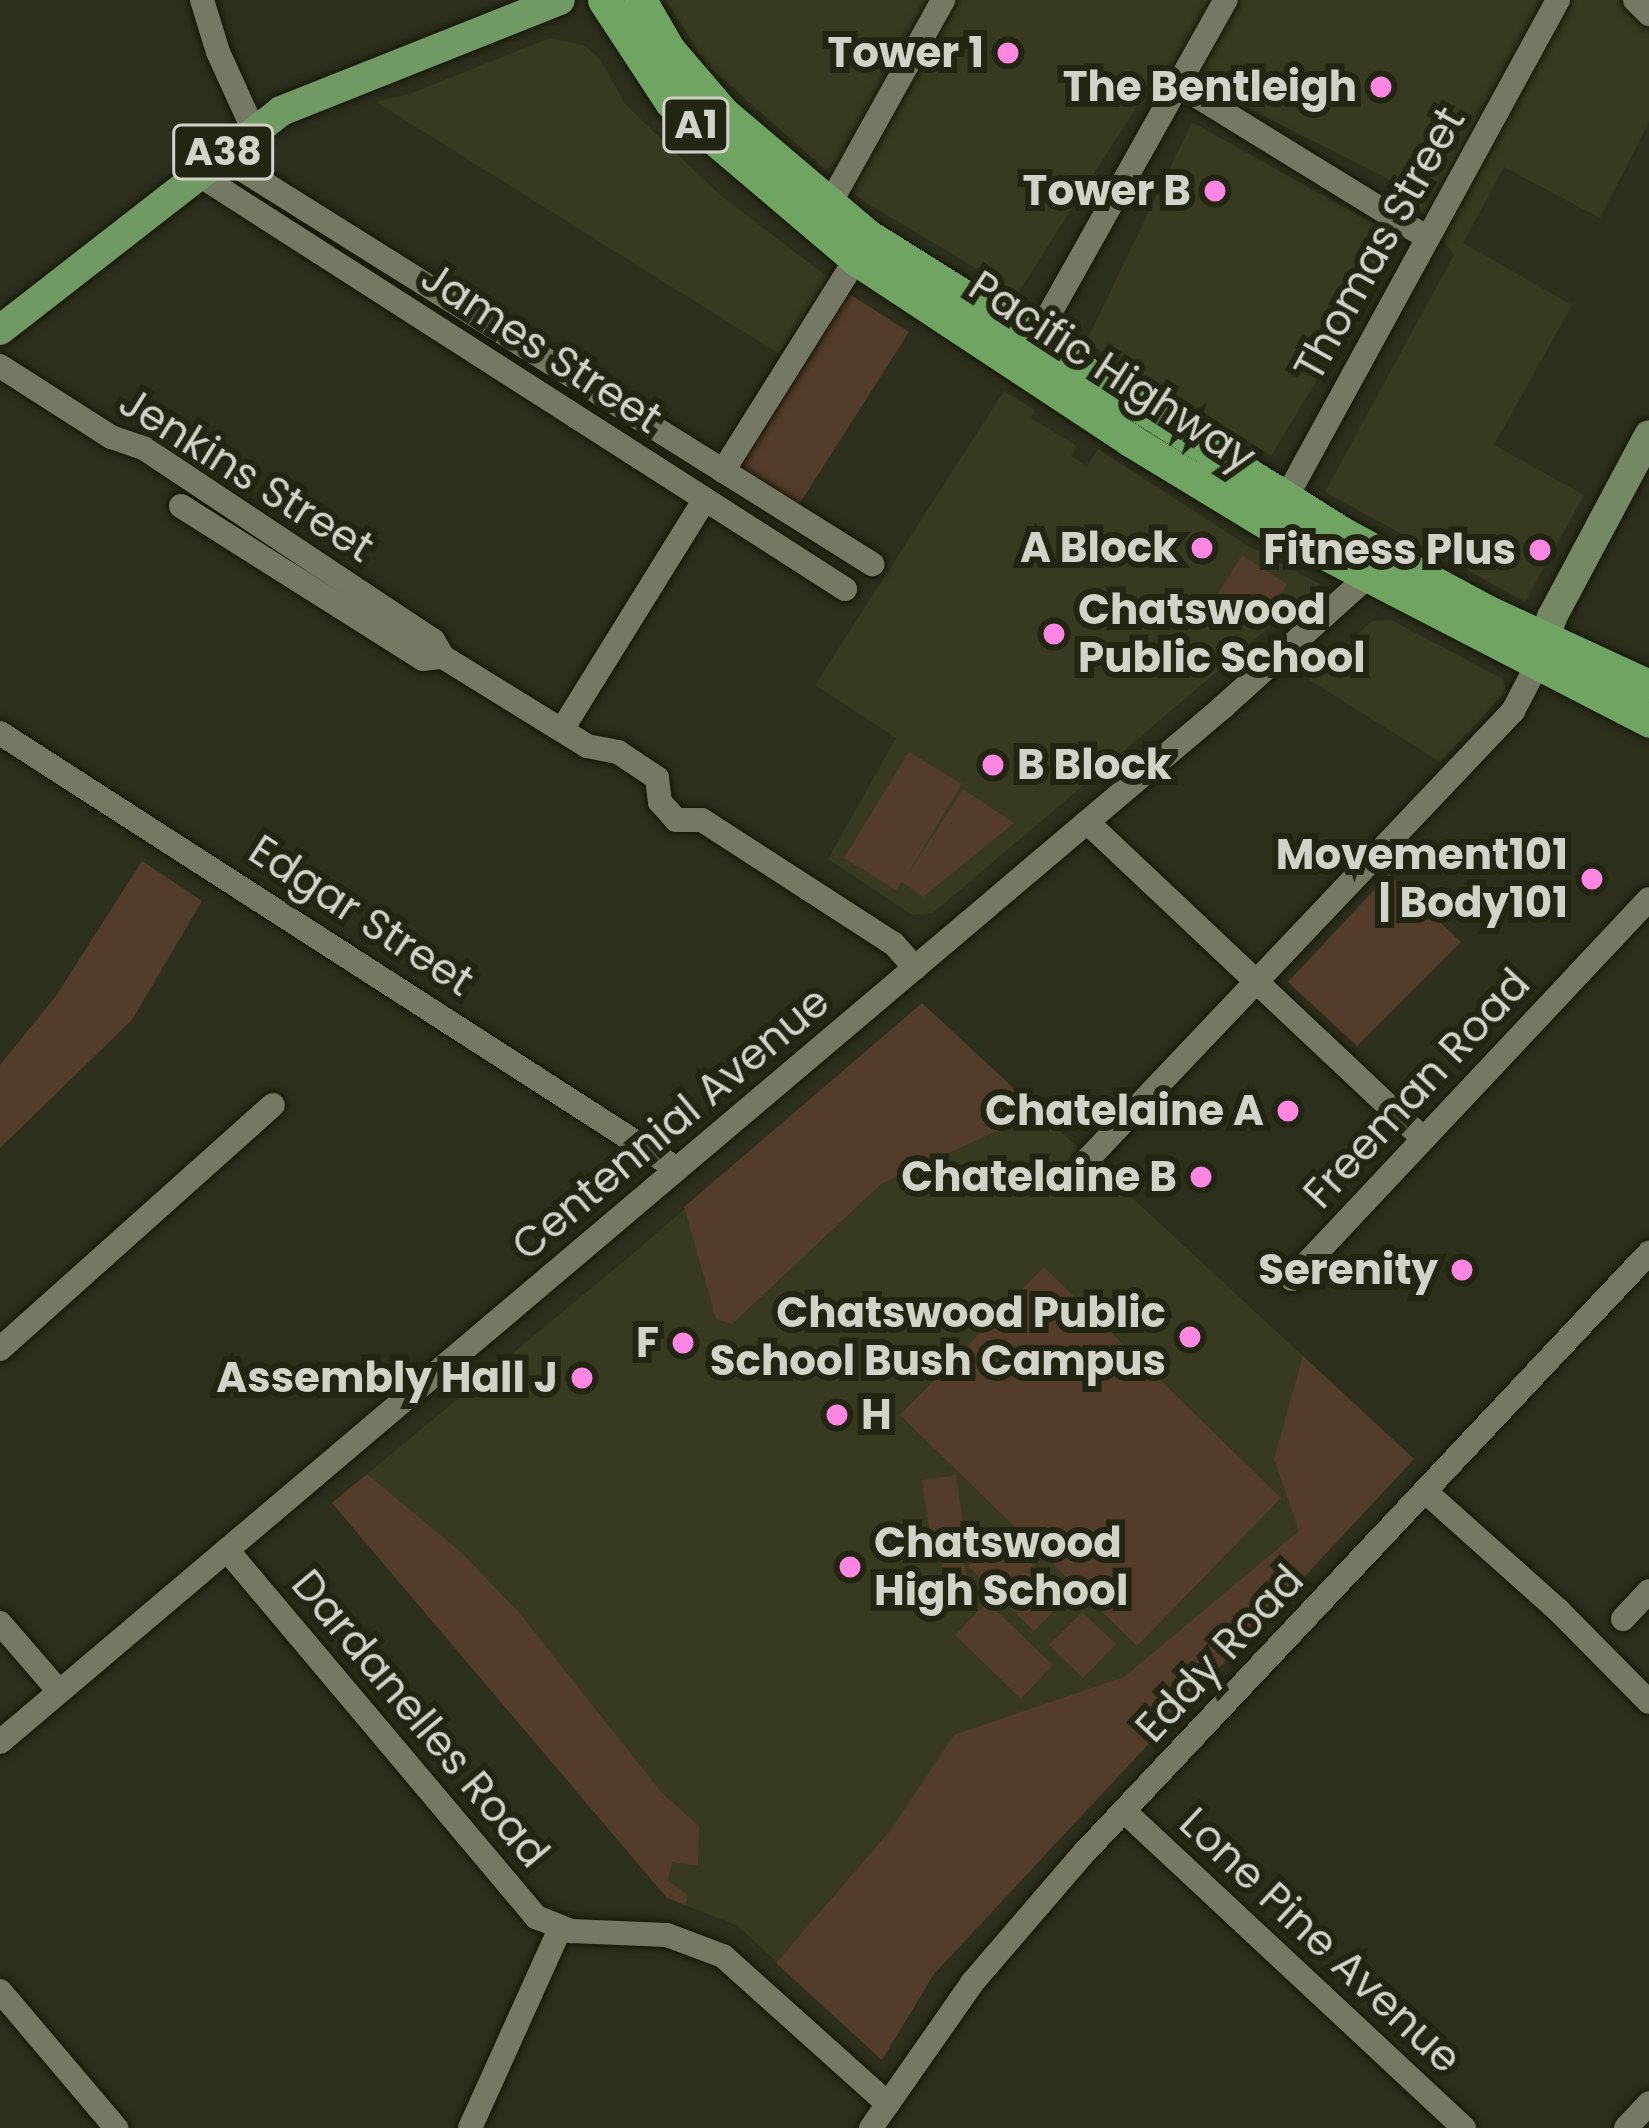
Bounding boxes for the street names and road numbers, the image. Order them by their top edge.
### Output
road number: A1 [660,92,732,158]
street label: Thomas Street [1284,99,1476,389]
road number: A38 [172,119,274,185]
street label: James Street [412,252,670,444]
street label: Pacific Highway [960,261,1264,483]
street label: Jenkins Street [110,377,382,573]
street label: Edgar Street [240,825,482,1007]
street label: Freeman Road [1294,959,1540,1219]
street label: Centennial Avenue [502,977,840,1271]
street label: Eddy Road [1126,1555,1314,1753]
street label: Dardanelles Road [281,1560,559,1878]
street label: Lone Pine Avenue [1169,1798,1471,2084]

